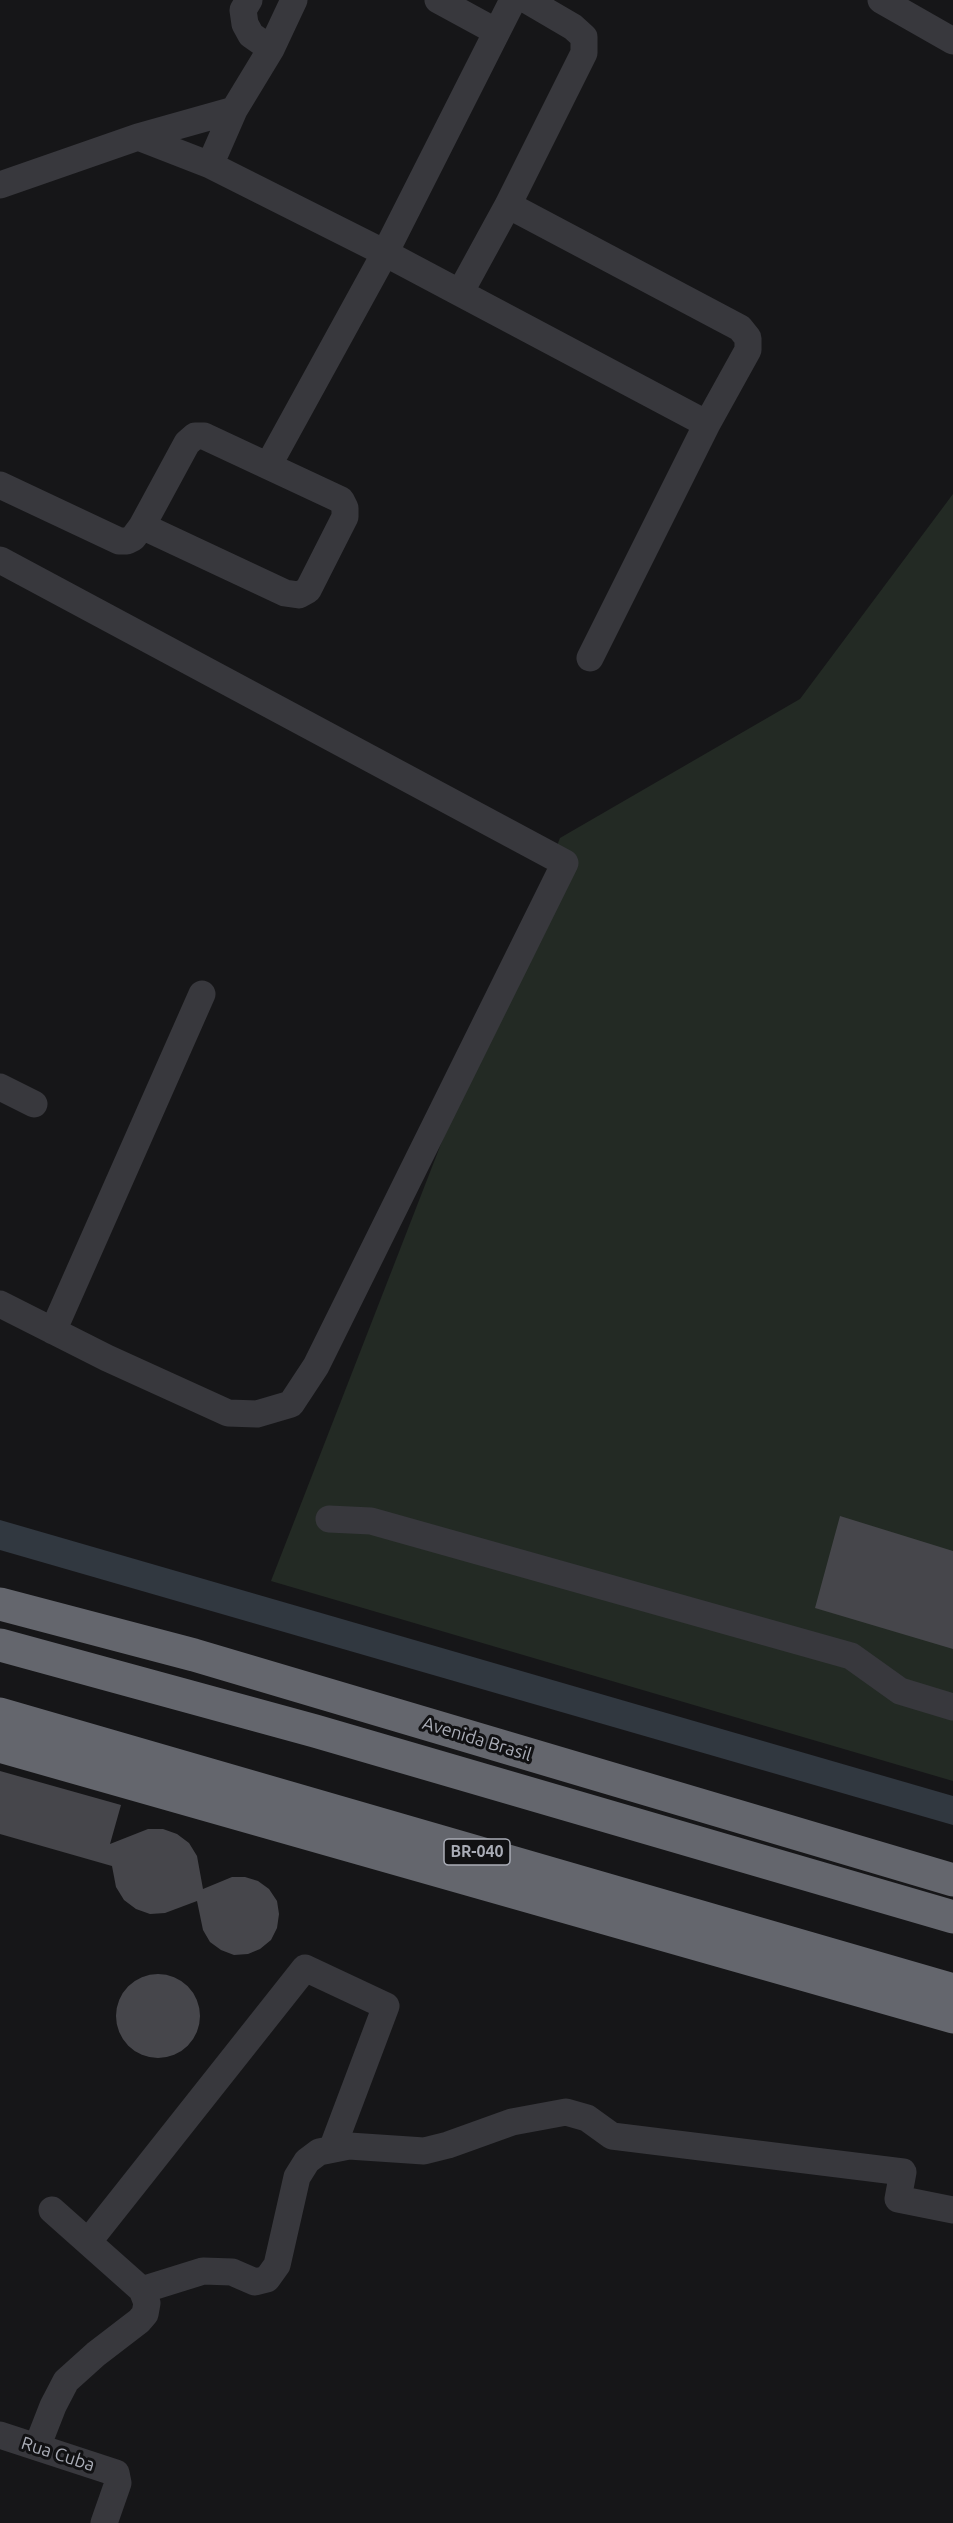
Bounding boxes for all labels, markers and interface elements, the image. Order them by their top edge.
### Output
street label: Avenida Brasil [420,1712,534,1766]
road number: BR-040 [444,1839,510,1865]
street label: Rua Cuba [19,2432,97,2476]

